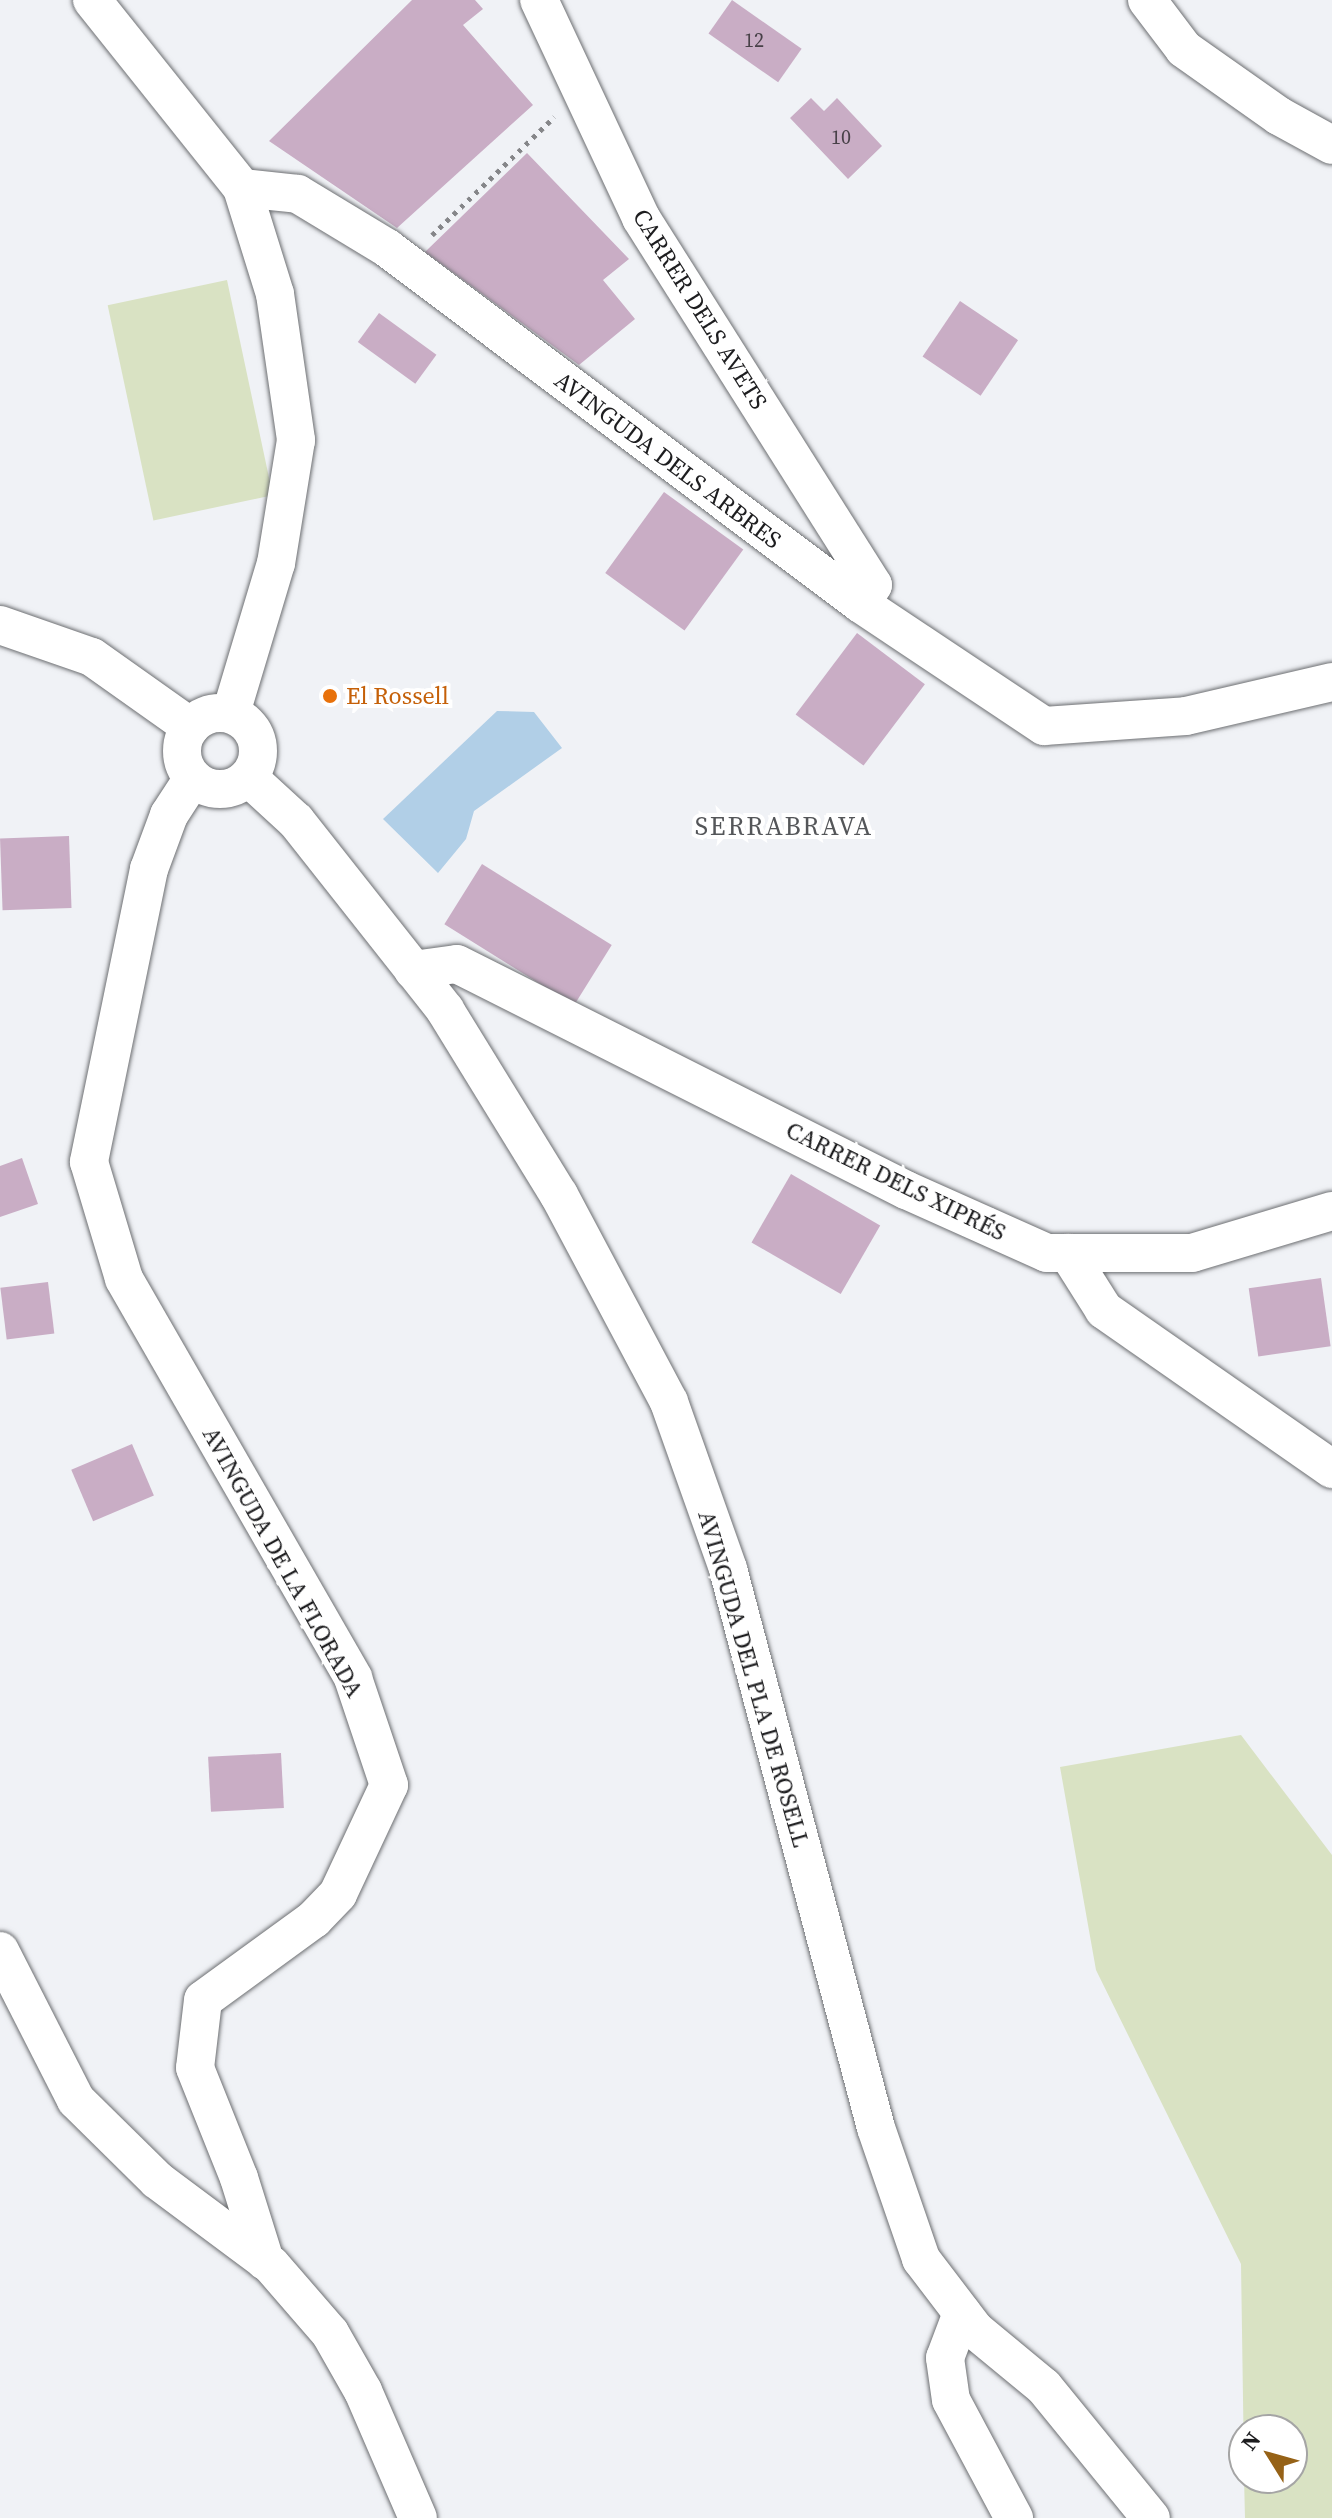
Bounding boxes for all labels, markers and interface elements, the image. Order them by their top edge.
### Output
house number: 12 [744,28,764,52]
house number: 10 [831,125,851,149]
street label: CARRER DELS AVETS [627,204,773,414]
street label: AVINGUDA DELS ARBRES [549,365,787,555]
place label: El Rossell [346,682,449,710]
marker: El Rossell [321,687,339,705]
district label: SERRABRAVA [695,811,873,843]
street label: CARRER DELS XIPRÉS [781,1115,1011,1247]
street label: AVINGUDA DE LA FLORADA [197,1422,369,1702]
street label: AVINGUDA DEL PLA DE ROSELL [692,1507,816,1851]
north arrow [1228,2414,1308,2494]
text: N [1234,2425,1267,2456]

